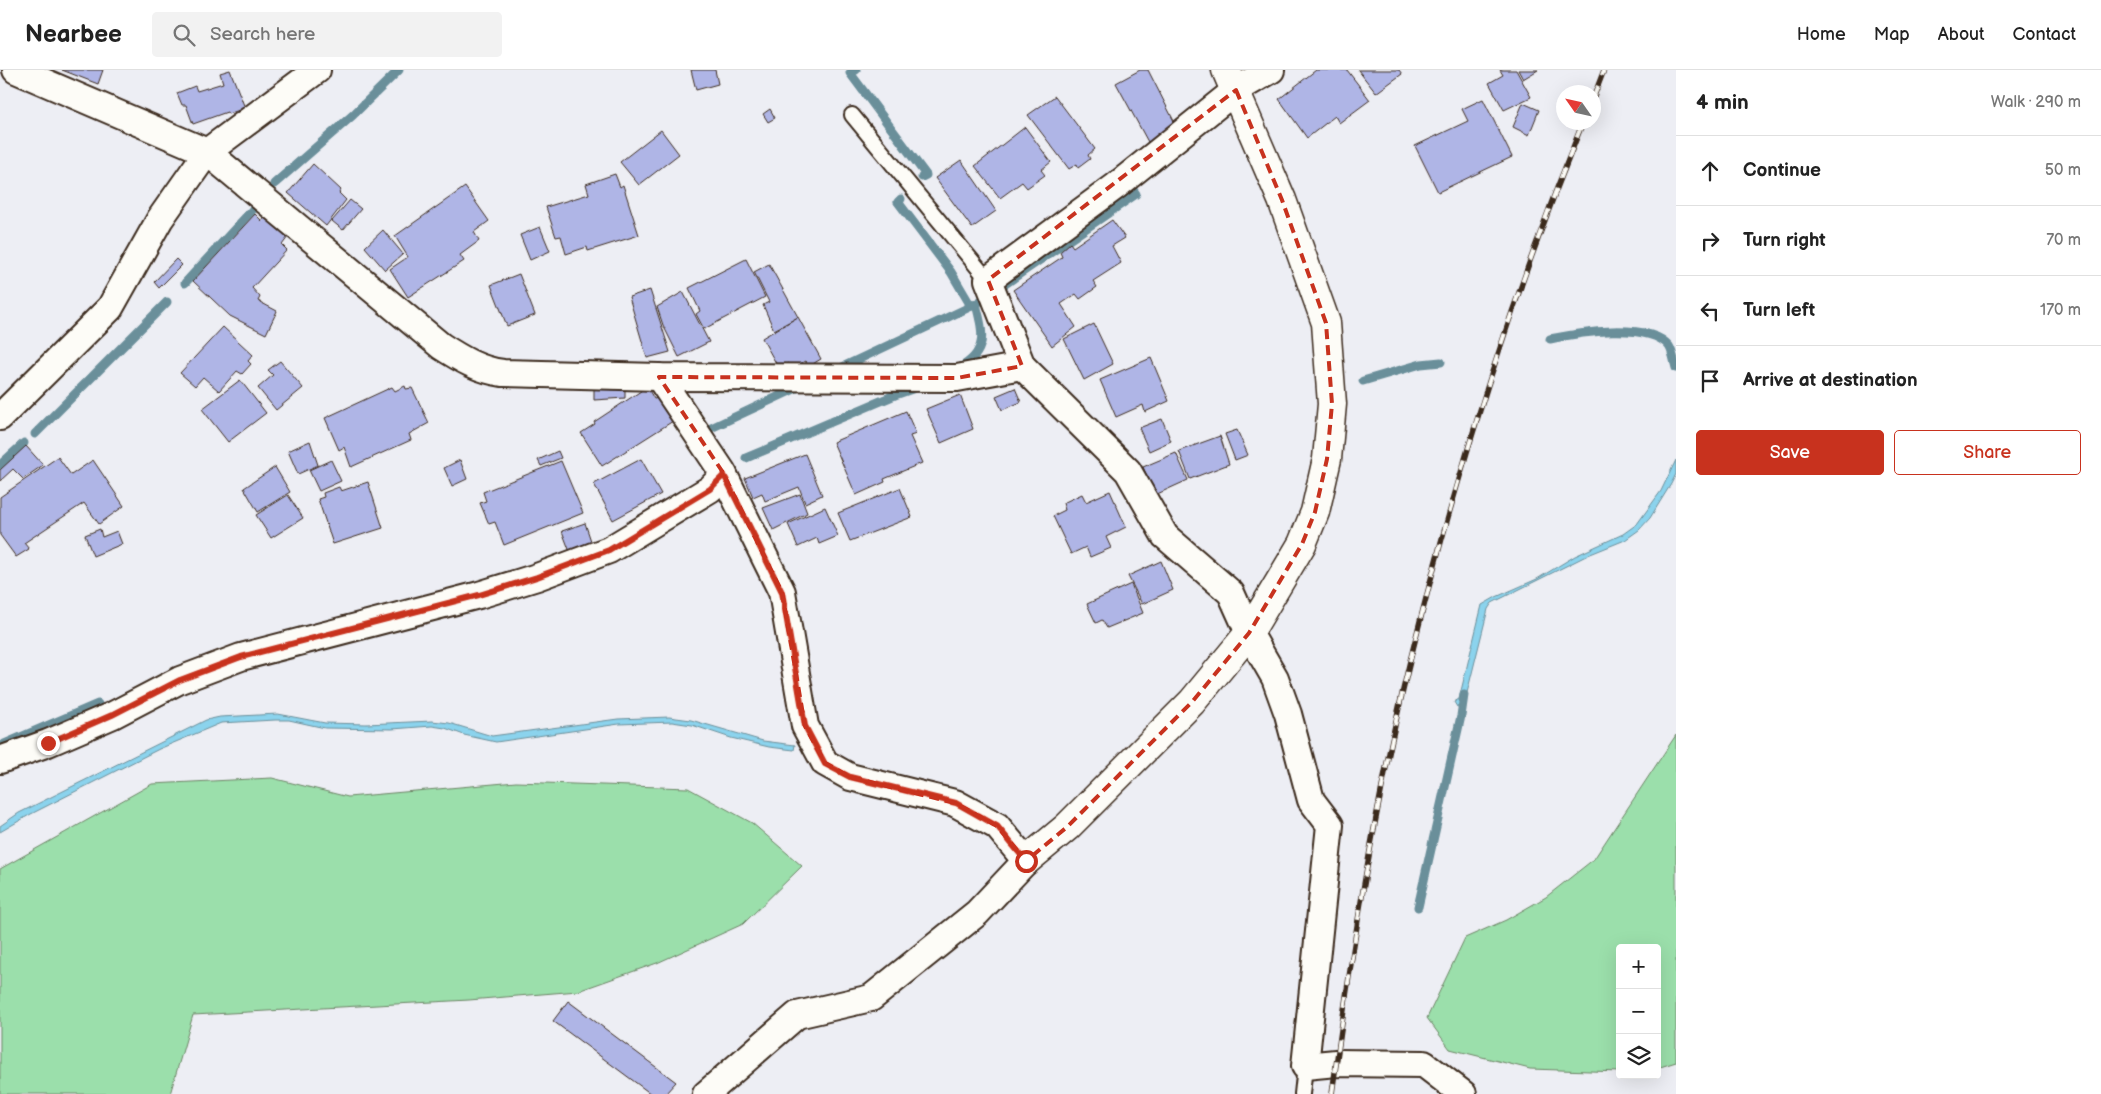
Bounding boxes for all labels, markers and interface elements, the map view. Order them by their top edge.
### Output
search box [152,12,502,57]
text: Nearbee [25,20,122,49]
icon: search [170,21,198,49]
text: Search here [210,23,315,46]
text: Home [1797,24,1846,45]
text: Map [1874,24,1910,45]
text: About [1938,24,1985,45]
text: Contact [2013,24,2076,45]
north arrow [1556,85,1601,130]
text: 4 min [1696,90,1749,115]
text: Walk · 290 m [1991,93,2081,112]
icon: ahead [1696,157,1724,185]
text: Continue [1743,159,1821,182]
text: 50 m [2045,161,2081,180]
icon: right [1696,227,1724,255]
text: Turn right [1743,229,1826,252]
text: 70 m [2046,231,2081,250]
icon: left [1696,297,1724,325]
text: Turn left [1743,299,1815,322]
text: 170 m [2040,301,2081,320]
icon: arrive [1696,367,1724,395]
text: Arrive at destination [1743,369,1918,392]
button: Save [1696,430,1884,475]
button: Share [1894,430,2081,475]
route end [37,732,60,755]
route start [1015,850,1038,873]
map controls [1616,944,1661,1079]
button: + [1616,944,1661,989]
button: − [1616,989,1661,1034]
button: layers [1616,1034,1661,1079]

